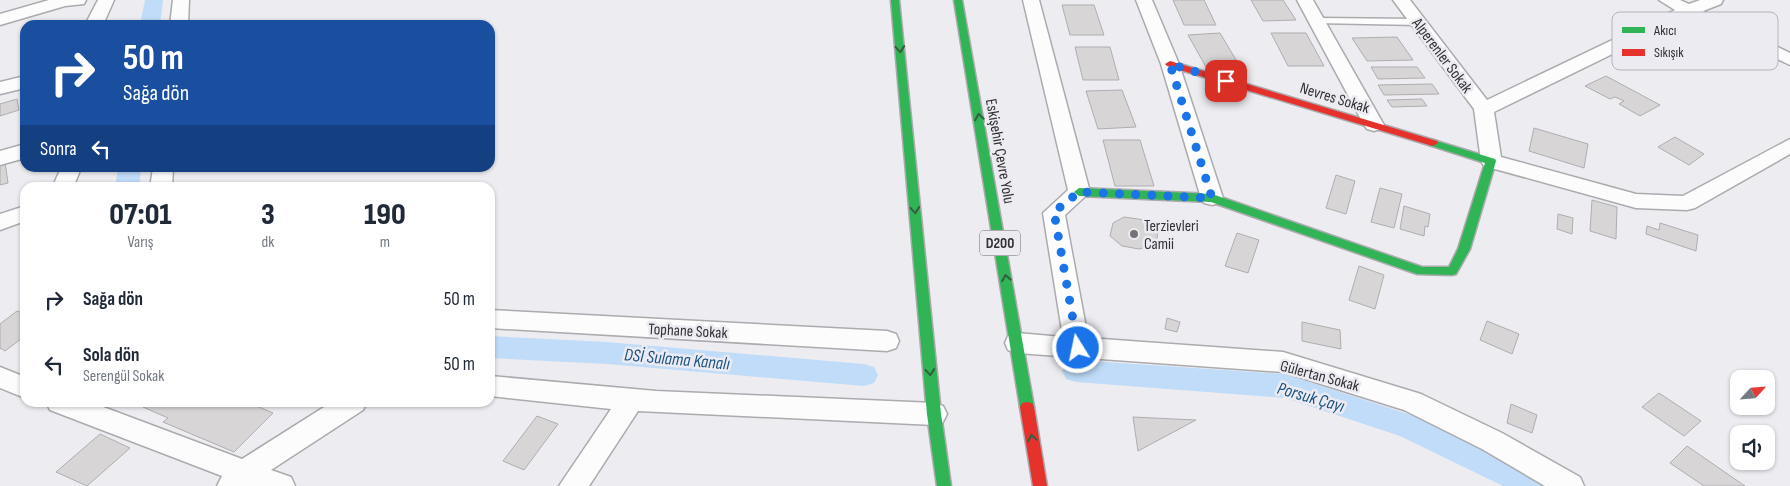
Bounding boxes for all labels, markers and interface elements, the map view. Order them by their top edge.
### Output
legend [1612,12,1778,70]
street label: Alperenler Sokak [1407,14,1476,97]
text: Akıcı [1653,22,1676,39]
text: 50 m [123,37,184,80]
icon: right [40,40,105,105]
text: Sıkışık [1654,44,1684,61]
one-way arrow [894,45,905,53]
pin [1205,60,1247,102]
icon: arrive [1212,67,1240,95]
street label: Nevres Sokak [1298,79,1372,118]
text: Sağa dön [123,80,189,107]
street label: Eskişehir Çevre Yolu [981,97,1018,205]
one-way arrow [974,113,984,122]
icon: left [87,135,115,163]
text: Sonra [40,138,77,161]
text: 07:01 [109,197,172,233]
text: 3 [261,197,275,233]
text: 190 [364,197,406,233]
one-way arrow [909,207,920,215]
place label: Terzievleri Camii [1144,217,1199,254]
marker: Terzievleri Camii [1128,228,1140,240]
road number: D200 [980,230,1020,256]
text: Varış [127,233,154,252]
text: dk [261,233,274,252]
text: m [380,233,390,252]
one-way arrow [1001,273,1012,281]
icon: right [40,286,68,314]
text: Sağa dön [83,288,143,311]
text: 50 m [444,288,475,311]
street label: Tophane Sokak [648,320,728,343]
position arrow [1051,321,1103,373]
text: Sola dön [83,344,139,367]
water label: DSİ Sulama Kanalı [623,344,731,375]
icon: left [40,351,68,379]
text: 50 m [444,353,475,376]
street label: Gülertan Sokak [1278,357,1361,396]
text: Serengül Sokak [83,367,164,386]
one-way arrow [924,368,935,376]
north arrow [1730,370,1775,415]
map controls [1730,370,1775,470]
water label: Porsuk Çayı [1275,378,1347,417]
button: sound [1730,425,1775,470]
one-way arrow [1028,434,1038,442]

